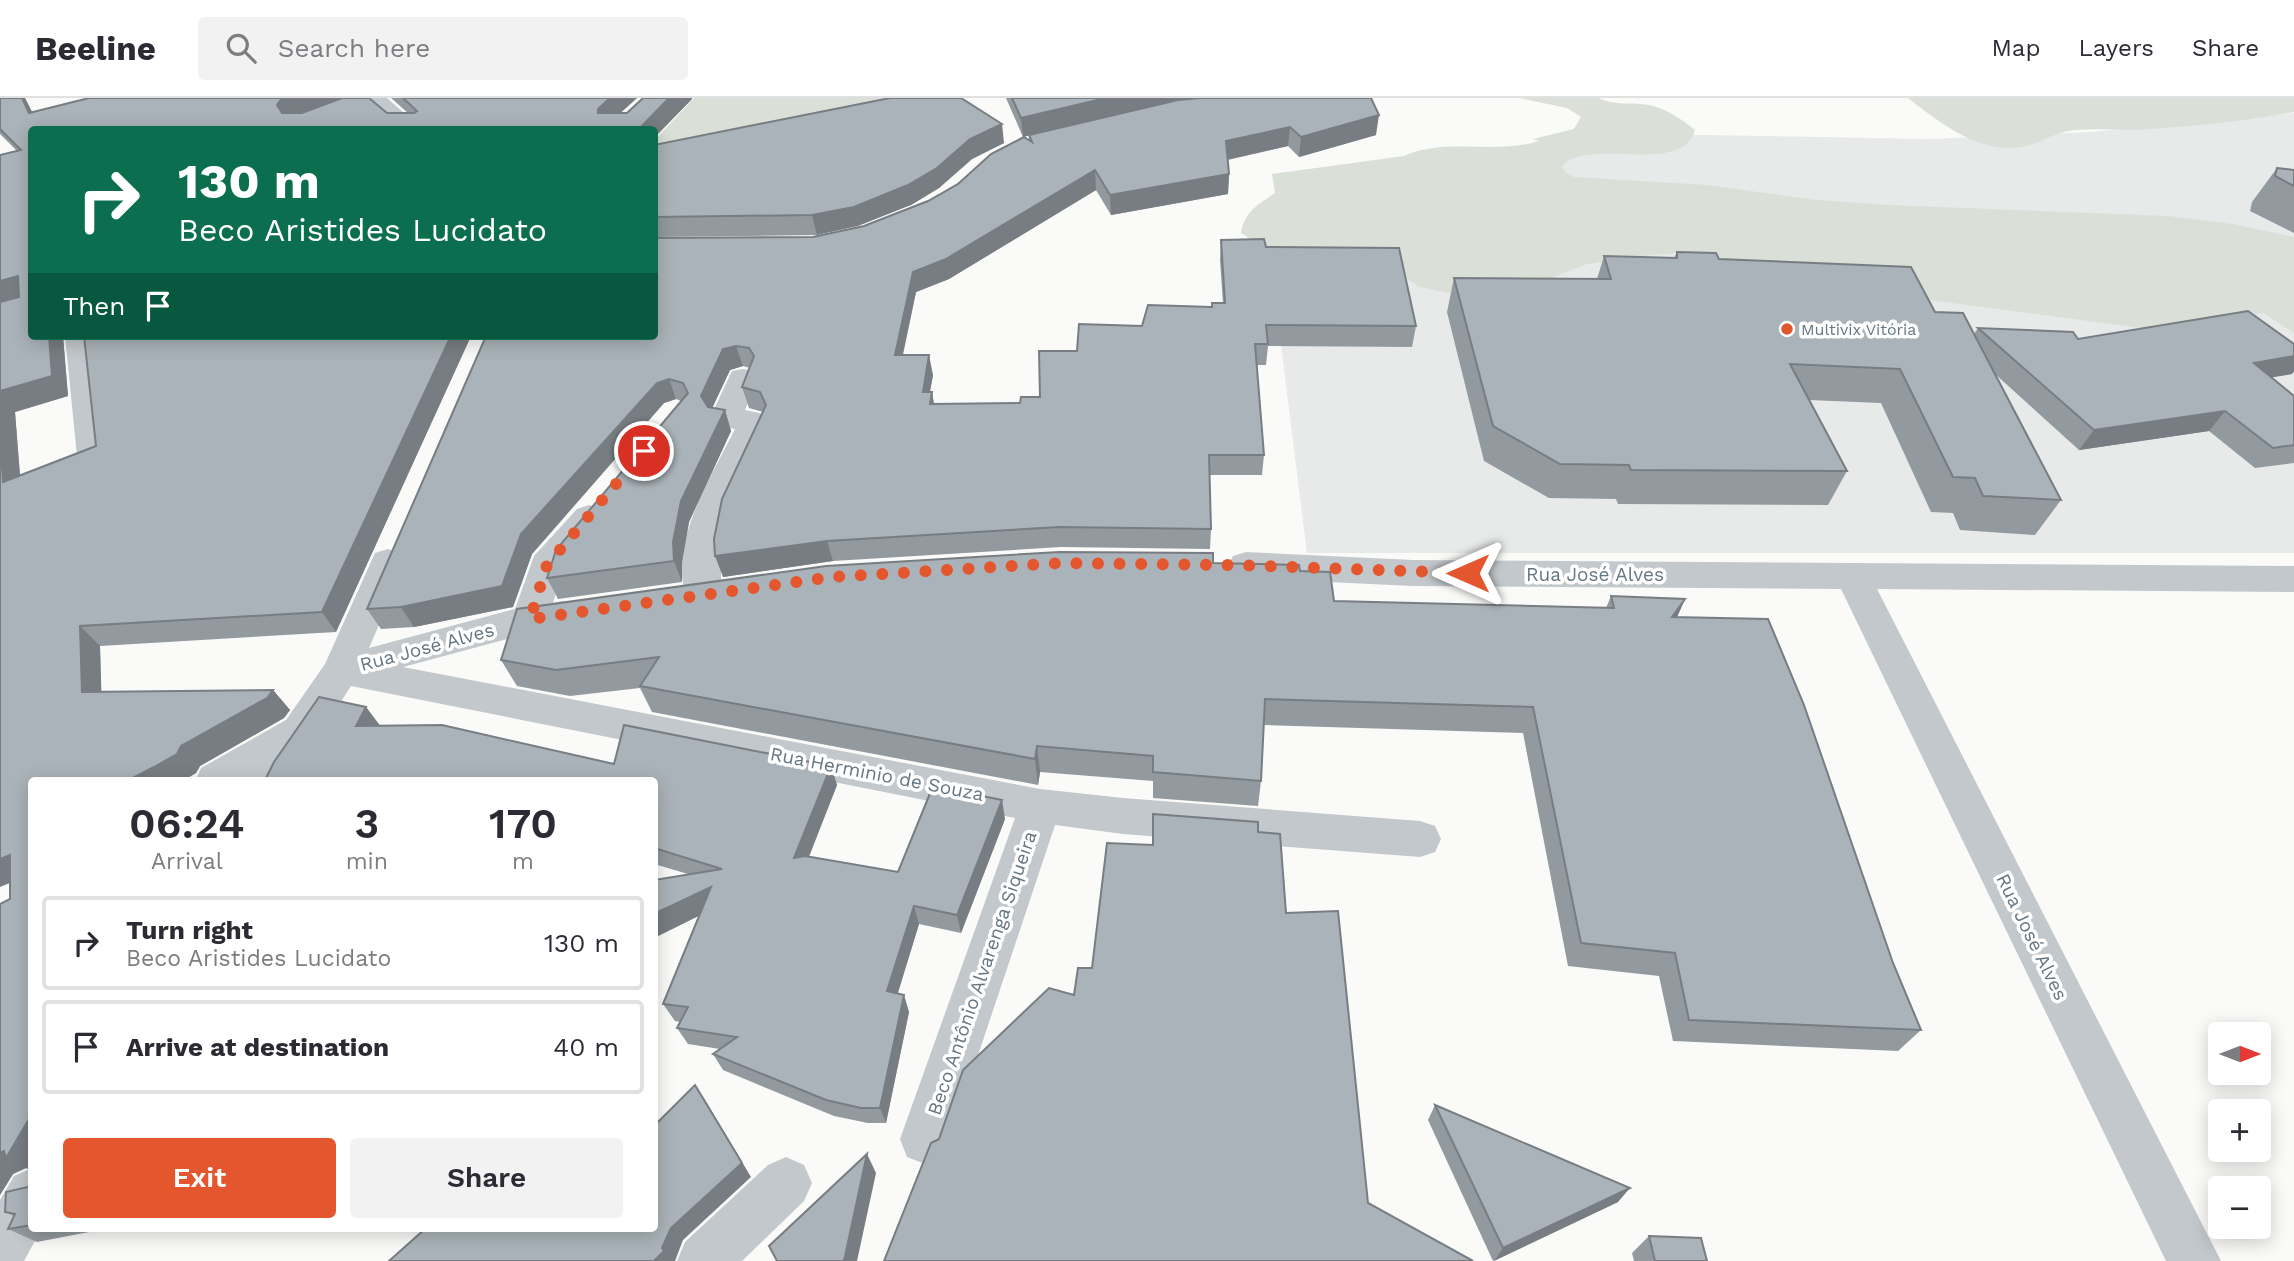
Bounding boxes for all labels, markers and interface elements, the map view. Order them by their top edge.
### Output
search box [198,17,688,80]
text: Beeline [35,29,156,68]
icon: search [222,29,260,67]
text: Search here [278,33,430,63]
text: Map [1992,34,2040,62]
text: Layers [2078,34,2154,62]
text: Share [2192,34,2259,62]
text: 130 m [178,152,320,210]
icon: right [63,154,154,245]
text: Beco Aristides Lucidato [178,211,547,249]
icon: arrive [139,287,177,325]
text: Then [63,291,125,321]
place label: Multivix Vitória [1801,320,1916,339]
marker: Multivix Vitória [1779,321,1795,337]
pin [614,421,674,481]
icon: arrive [625,432,663,470]
position arrow [1431,536,1505,610]
street label: Rua José Alves [1526,563,1664,586]
street label: Rua José Alves [357,618,497,676]
street label: Rua Herminio de Souza [768,742,986,806]
text: 06:24 [129,799,245,848]
text: 3 [354,799,379,848]
text: 170 [489,799,557,848]
street label: Beco Antônio Alvarenga Siqueira [922,828,1042,1118]
text: Arrival [151,848,223,875]
text: min [346,848,388,875]
text: m [512,848,534,875]
street label: Rua José Alves [1991,870,2073,1004]
text: Turn right [126,915,253,945]
icon: right [67,924,105,962]
text: 130 m [544,928,619,958]
text: Beco Aristides Lucidato [126,945,391,972]
north arrow [2208,1022,2272,1085]
map controls [2208,1022,2271,1239]
icon: arrive [67,1028,105,1066]
text: Arrive at destination [126,1032,389,1062]
text: 40 m [553,1032,619,1062]
button: + [2208,1099,2271,1162]
button: Exit [63,1138,336,1218]
button: Share [350,1138,623,1218]
button: − [2208,1176,2271,1239]

